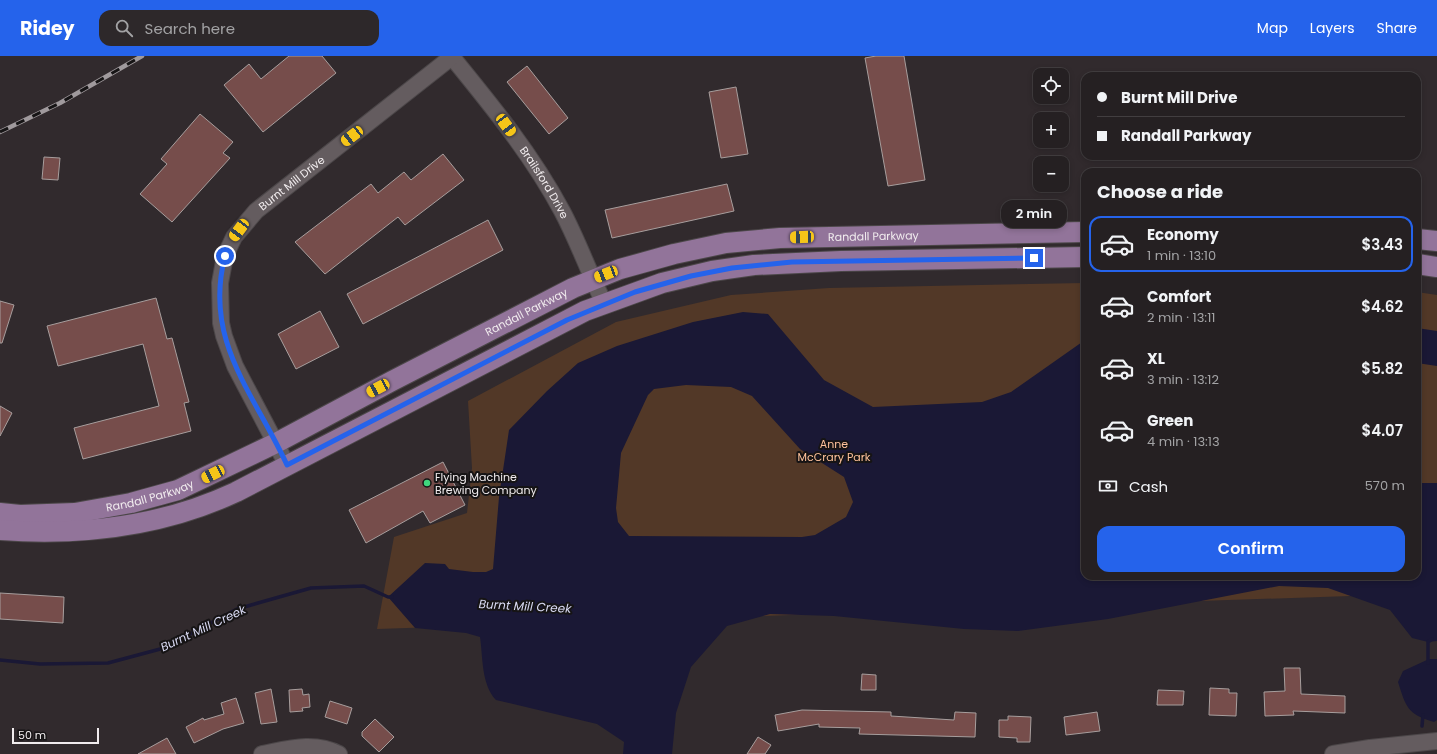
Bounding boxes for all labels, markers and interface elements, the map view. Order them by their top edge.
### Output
search box [99,10,379,46]
text: Ridey [20,15,75,42]
icon: search [113,17,135,39]
text: Search here [145,18,235,39]
text: Map [1257,18,1288,38]
text: Layers [1310,18,1354,38]
text: Share [1376,18,1417,38]
map controls [1033,68,1069,192]
button: locate [1033,68,1069,104]
text: Burnt Mill Drive [1121,87,1237,108]
car [494,112,518,138]
button: + [1033,112,1069,148]
car [339,124,365,148]
text: Randall Parkway [1121,125,1251,146]
street label: Brailsford Drive [516,143,573,222]
street label: Burnt Mill Drive [255,152,328,214]
button: − [1033,156,1069,192]
text: Choose a ride [1097,179,1223,204]
callout: 2 min [1001,200,1067,228]
text: 2 min [1016,204,1052,223]
car [227,217,251,243]
text: Economy [1147,224,1219,245]
icon: car [1099,226,1135,262]
street label: Randall Parkway [828,227,920,245]
car [790,231,814,243]
text: $3.43 [1361,234,1403,255]
text: 1 min · 13:10 [1147,246,1216,265]
route start [216,247,234,265]
route end [1025,249,1043,267]
car [593,264,619,284]
street label: Randall Parkway [482,284,571,340]
text: Comfort [1147,286,1211,307]
icon: car [1099,288,1135,324]
text: $4.62 [1361,296,1403,317]
text: 2 min · 13:11 [1147,308,1215,327]
text: XL [1147,348,1165,369]
icon: car [1099,350,1135,386]
text: $5.82 [1361,358,1403,379]
text: 3 min · 13:12 [1147,370,1219,389]
car [365,377,391,399]
text: Green [1147,410,1193,431]
icon: car [1099,412,1135,448]
text: $4.07 [1361,420,1403,441]
text: 4 min · 13:13 [1147,432,1220,451]
park label: Anne McCrary Park [798,436,871,465]
car [200,463,226,485]
place label: Flying Machine Brewing Company [435,469,538,498]
street label: Randall Parkway [105,475,197,515]
icon: cash [1097,475,1119,497]
text: Cash [1129,476,1168,497]
text: 570 m [1365,476,1405,495]
marker: Flying Machine Brewing Company [422,478,432,488]
button: Confirm [1097,526,1405,572]
water label: Burnt Mill Creek [478,595,573,617]
water label: Burnt Mill Creek [157,600,249,655]
scale bar [12,726,99,745]
text: 50 m [18,727,46,743]

